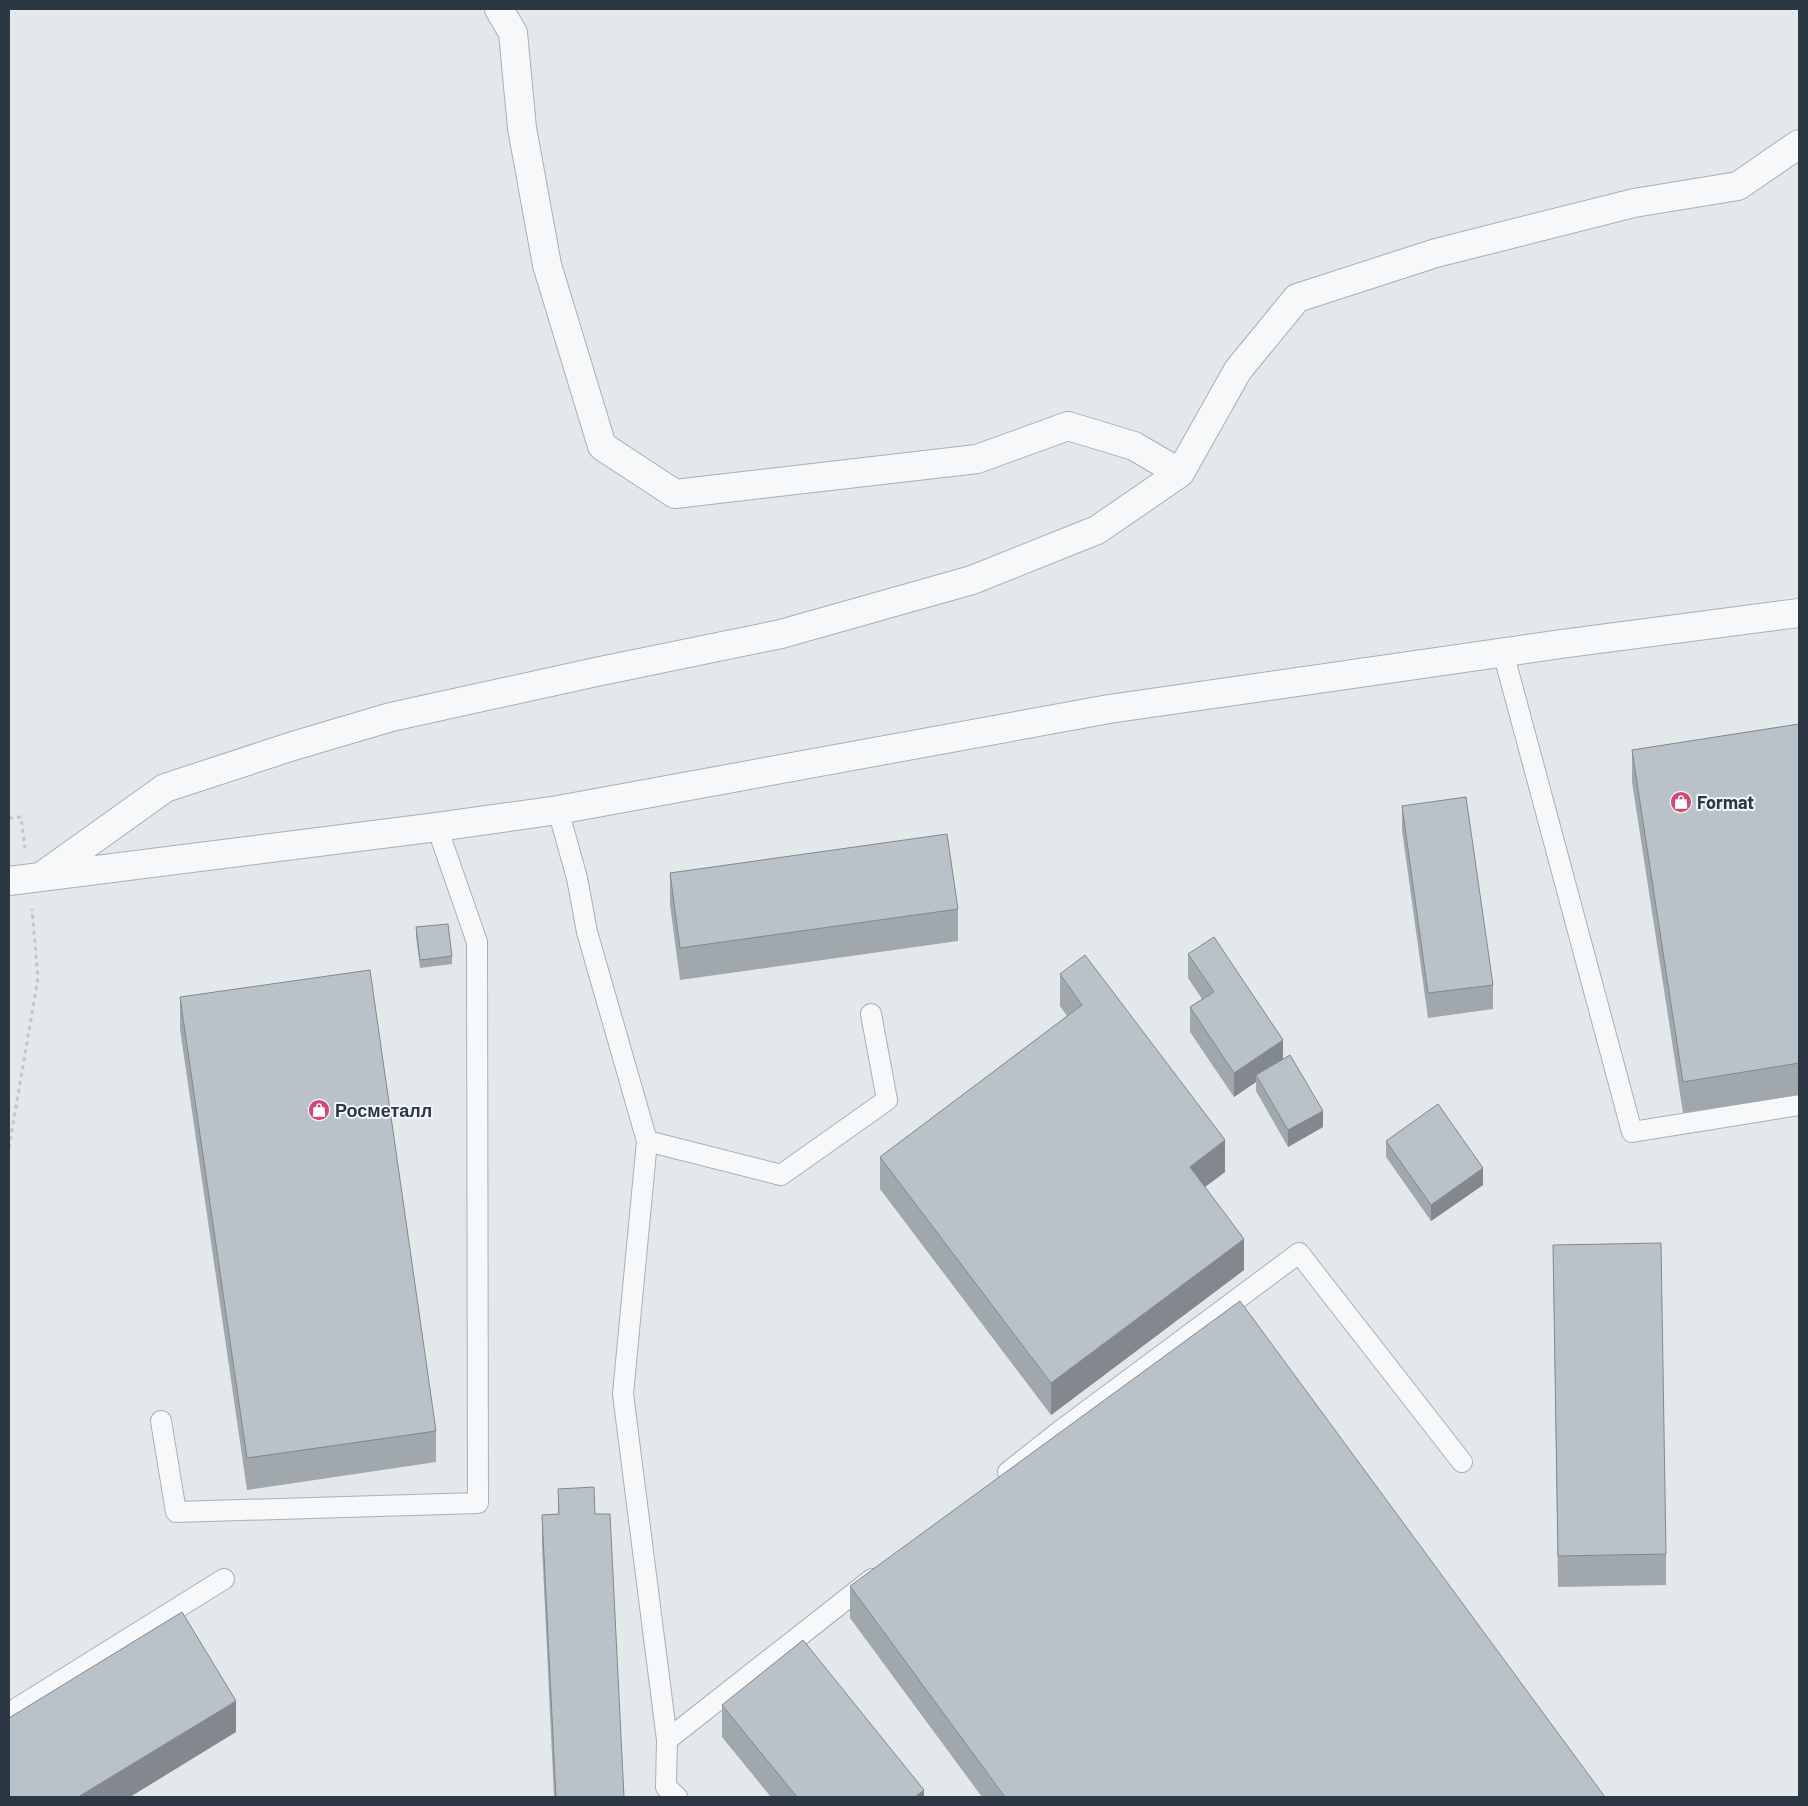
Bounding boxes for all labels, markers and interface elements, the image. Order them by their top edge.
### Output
shop icon: Format [1669,790,1693,814]
place label: Format [1697,791,1754,813]
shop icon: Росметалл [307,1098,331,1122]
place label: Росметалл [335,1099,432,1121]

